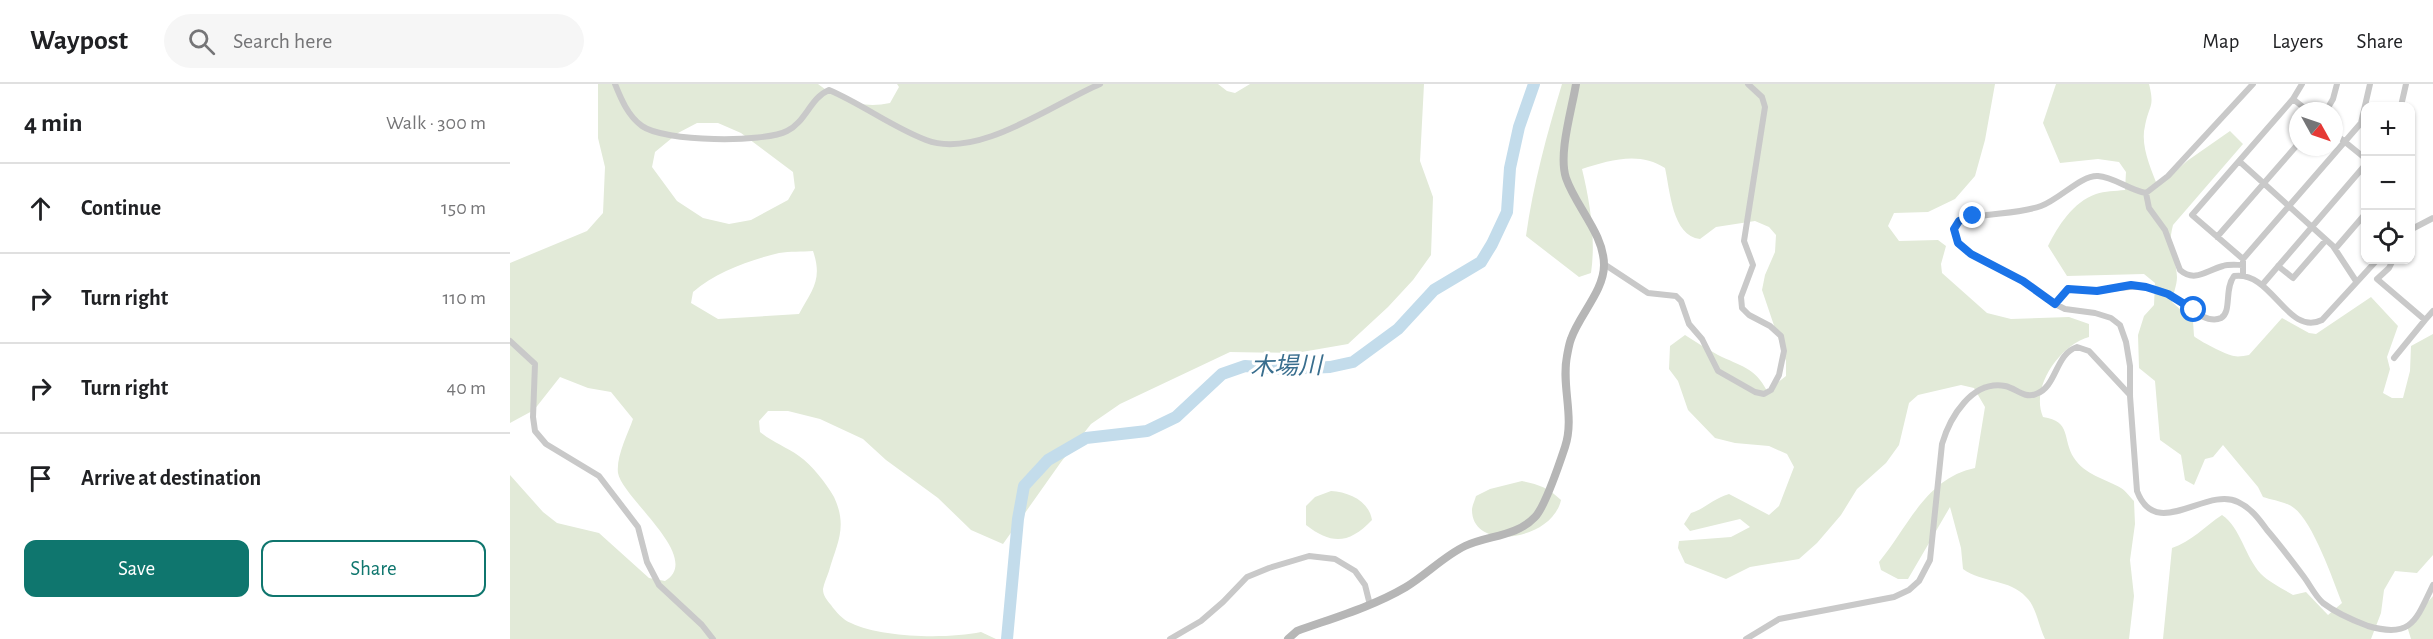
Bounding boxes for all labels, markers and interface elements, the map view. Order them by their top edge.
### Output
search box [164,14,584,68]
icon: search [185,25,218,58]
text: Waypost [30,27,128,55]
text: Search here [233,30,333,52]
text: Map [2203,31,2239,52]
text: Layers [2272,31,2323,52]
text: Share [2356,31,2403,52]
north arrow [2289,102,2343,156]
map controls [2361,102,2415,264]
button: + [2361,102,2415,156]
text: 4 min [24,110,83,136]
text: Walk · 300 m [386,113,486,133]
button: − [2361,156,2415,210]
icon: ahead [24,192,57,225]
text: Continue [81,197,161,219]
text: 150 m [441,198,486,218]
route end [1959,202,1985,228]
button: locate [2361,210,2415,264]
icon: right [24,282,57,315]
text: Turn right [81,287,168,309]
text: 110 m [442,288,486,308]
route start [2180,296,2206,322]
water label: 木場川 [1250,352,1325,380]
icon: right [24,372,57,405]
text: Turn right [81,377,168,399]
text: 40 m [447,378,486,398]
icon: arrive [24,462,57,495]
text: Arrive at destination [81,467,261,489]
button: Save [24,540,249,597]
button: Share [261,540,486,597]

